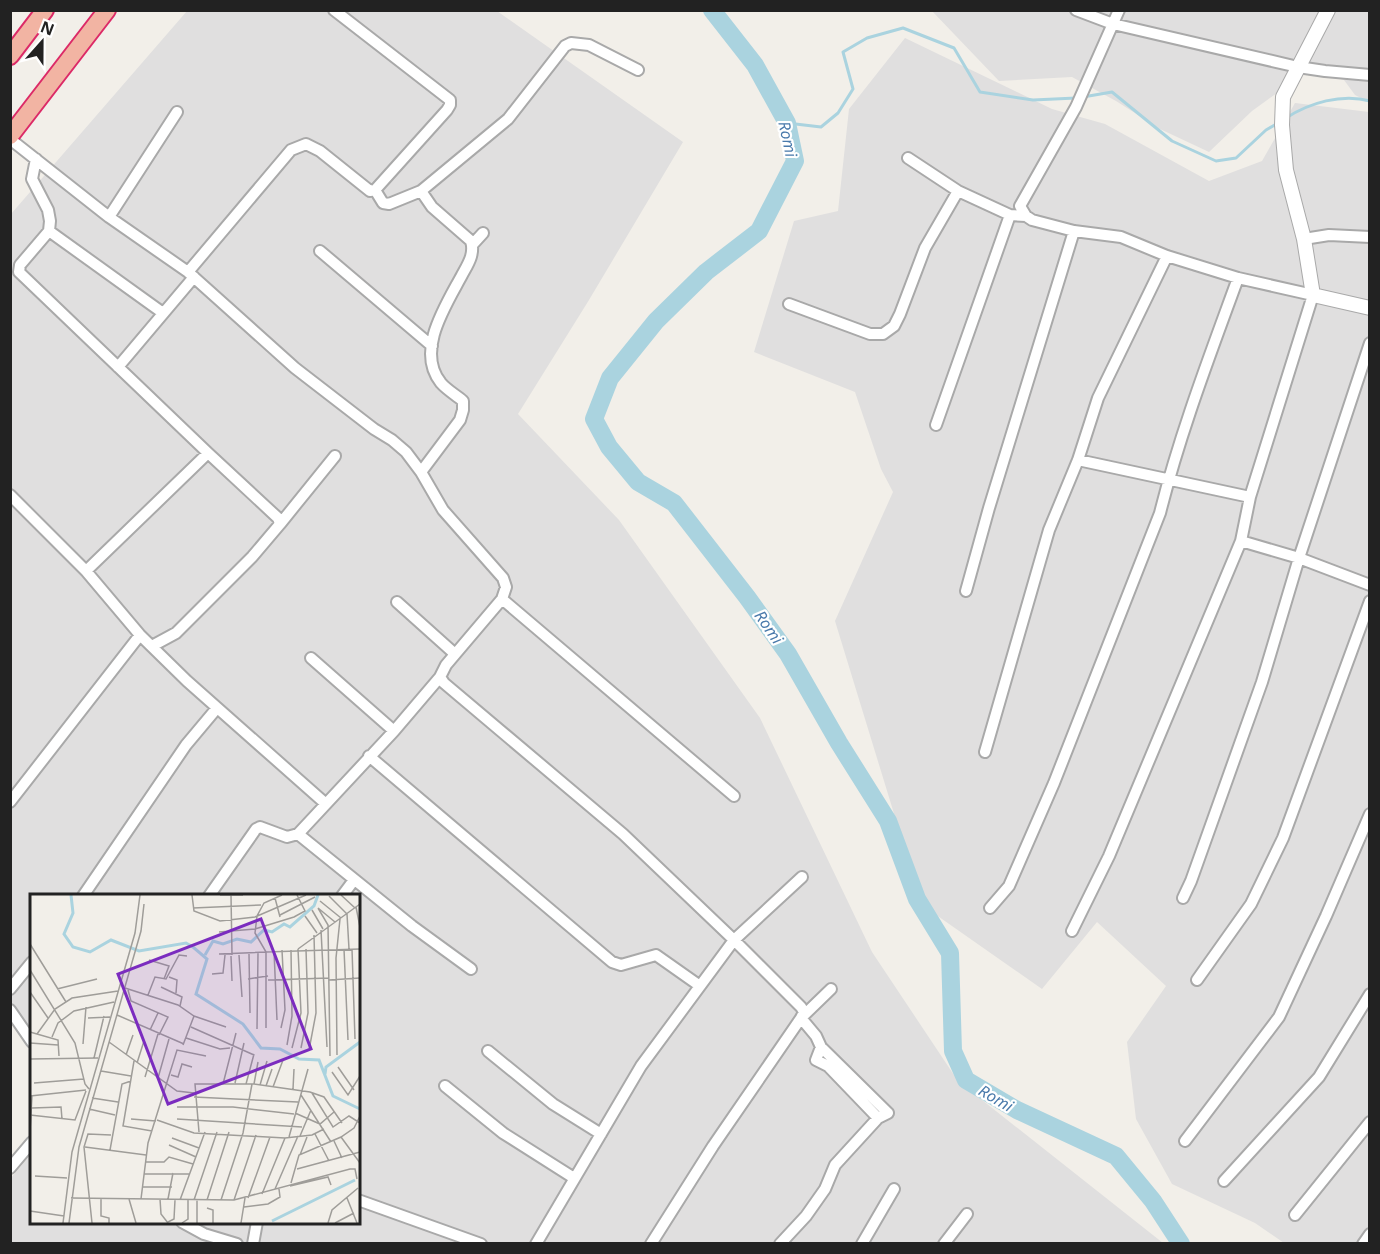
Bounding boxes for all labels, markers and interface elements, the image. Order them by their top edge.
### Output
north arrow [12,12,72,72]
text: N [37,15,57,41]
water label: Romi [773,119,803,160]
water label: Romi [750,606,789,649]
inset map [30,894,360,1224]
water label: Romi [975,1079,1018,1117]

